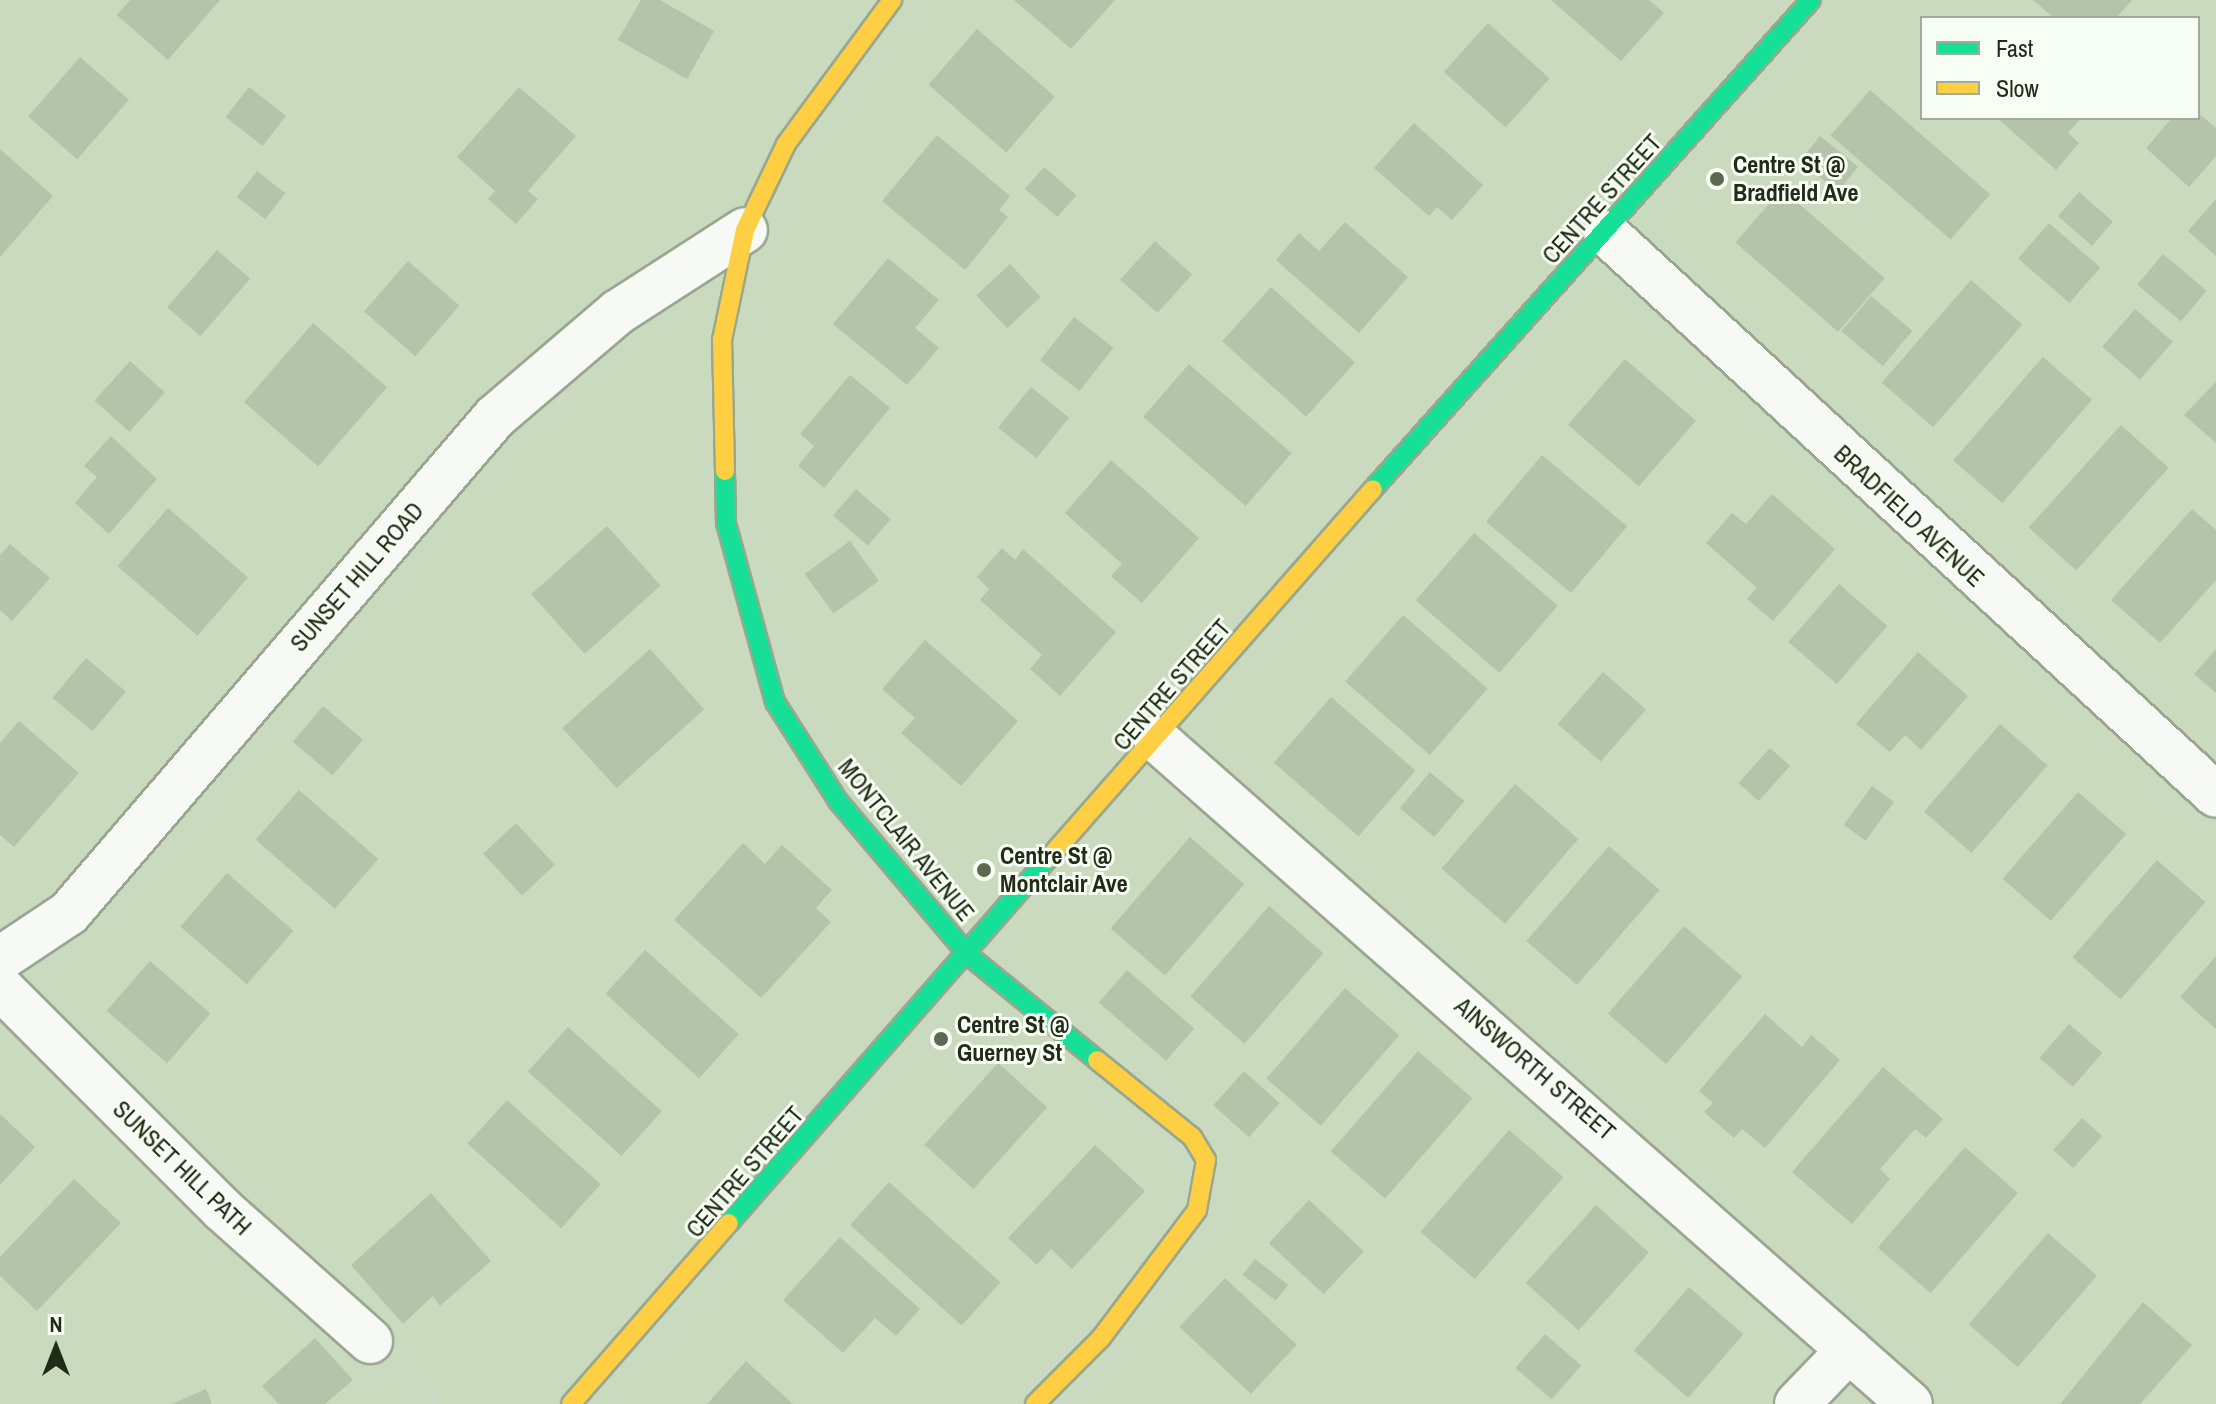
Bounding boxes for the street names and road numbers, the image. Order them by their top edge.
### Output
street label: CENTRE STREET [1536,128,1668,270]
street label: BRADFIELD AVENUE [1828,439,1990,593]
street label: SUNSET HILL ROAD [284,496,430,658]
street label: CENTRE STREET [1107,614,1237,756]
street label: MONTCLAIR AVENUE [832,753,980,927]
street label: AINSWORTH STREET [1449,992,1621,1146]
street label: SUNSET HILL PATH [107,1094,257,1242]
street label: CENTRE STREET [680,1101,810,1243]

